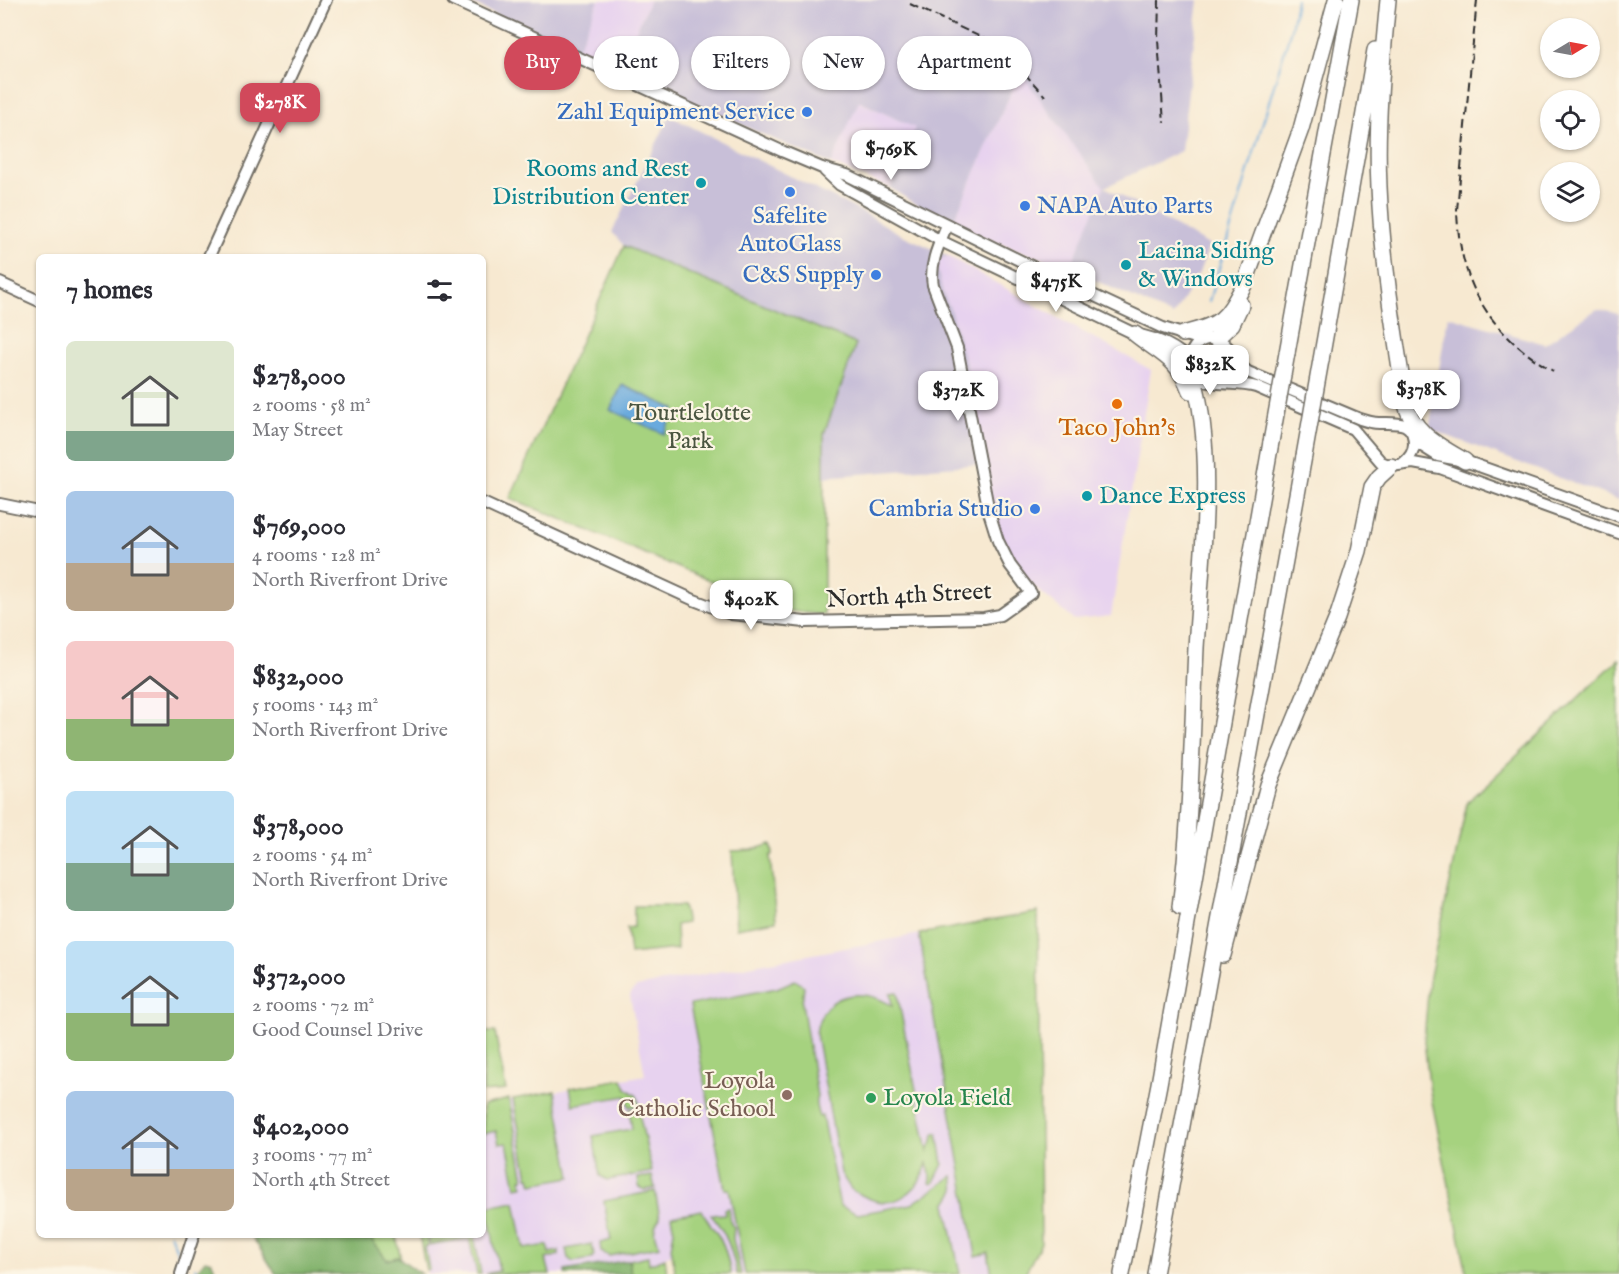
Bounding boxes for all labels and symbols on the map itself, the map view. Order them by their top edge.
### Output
north arrow [1540,18,1600,78]
pin: $278K [238,83,322,134]
place label: Zahl Equipment Service [557,97,795,128]
marker: Zahl Equipment Service [800,105,814,119]
pin: $769K [849,130,933,181]
place label: Rooms and Rest Distribution Center [492,154,689,213]
marker: Rooms and Rest Distribution Center [694,176,708,190]
marker: Safelite AutoGlass [783,185,797,199]
place label: NAPA Auto Parts [1037,191,1213,222]
marker: NAPA Auto Parts [1018,199,1032,213]
place label: Safelite AutoGlass [738,201,841,260]
place label: Lacina Siding & Windows [1138,236,1275,295]
marker: Lacina Siding & Windows [1119,258,1133,272]
place label: C&S Supply [743,260,864,291]
pin: $475K [1014,262,1098,313]
marker: C&S Supply [869,268,883,282]
pin: $832K [1168,345,1252,396]
pin: $378K [1379,370,1463,421]
pin: $372K [916,371,1000,422]
marker: Taco John's [1110,397,1124,411]
park label: Tourtlelotte Park [629,398,751,457]
place label: Taco John's [1059,413,1175,444]
place label: Dance Express [1099,481,1246,512]
marker: Dance Express [1080,489,1094,503]
place label: Cambria Studio [868,494,1023,525]
marker: Cambria Studio [1028,502,1042,516]
street label: North 4th Street [825,576,993,616]
pin: $402K [709,580,793,631]
place label: Loyola Catholic School [618,1066,776,1125]
place label: Loyola Field [883,1083,1011,1114]
marker: Loyola Catholic School [780,1088,794,1102]
marker: Loyola Field [864,1091,878,1105]

